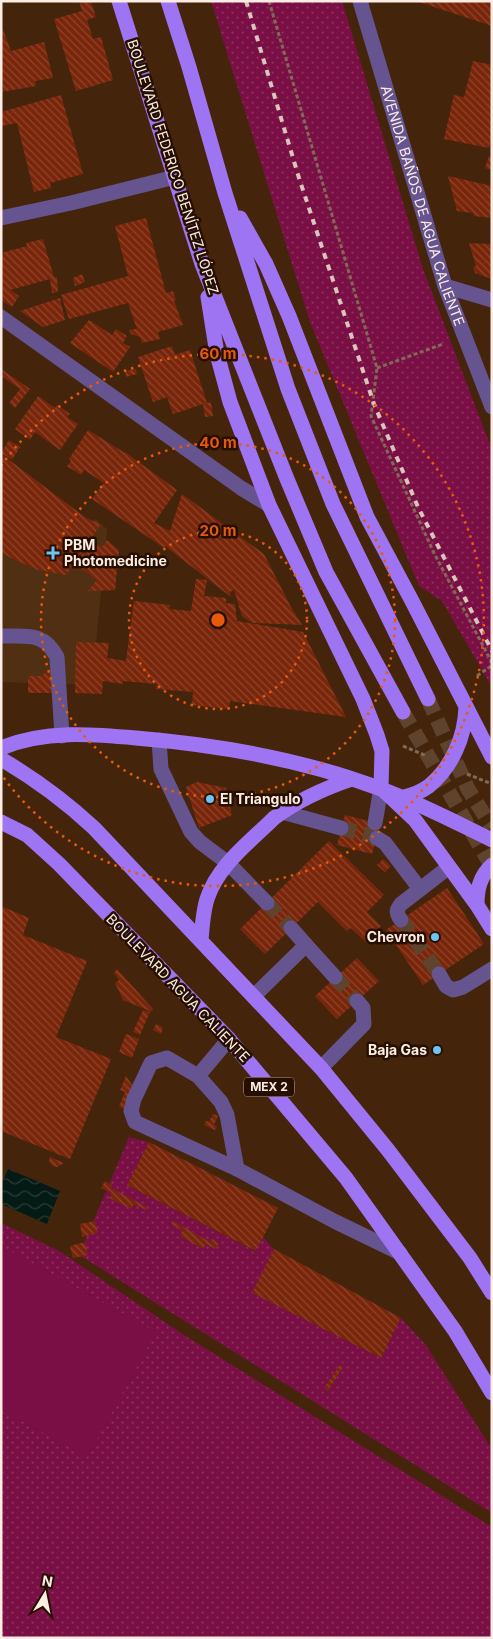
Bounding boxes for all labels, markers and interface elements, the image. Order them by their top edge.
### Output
street label: BOULEVARD FEDERICO BENÍTEZ LÓPEZ [124,37,223,297]
street label: AVENIDA BAÑOS DE AGUA CALIENTE [378,83,469,328]
text: 60 m [199,344,237,363]
text: 40 m [199,433,237,452]
text: 20 m [200,521,236,540]
place label: PBM Photomedicine [64,536,167,569]
marker: PBM Photomedicine [46,546,60,560]
centre of rings [209,611,227,629]
place label: El Triangulo [220,790,301,807]
marker: El Triangulo [204,793,216,805]
street label: BOULEVARD AGUA CALIENTE [103,910,254,1065]
place label: Chevron [367,928,425,945]
marker: Chevron [429,931,441,943]
place label: Baja Gas [368,1041,427,1058]
marker: Baja Gas [431,1044,443,1056]
road number: MEX 2 [244,1078,294,1096]
north arrow [20,1569,70,1619]
text: N [41,1571,54,1590]

